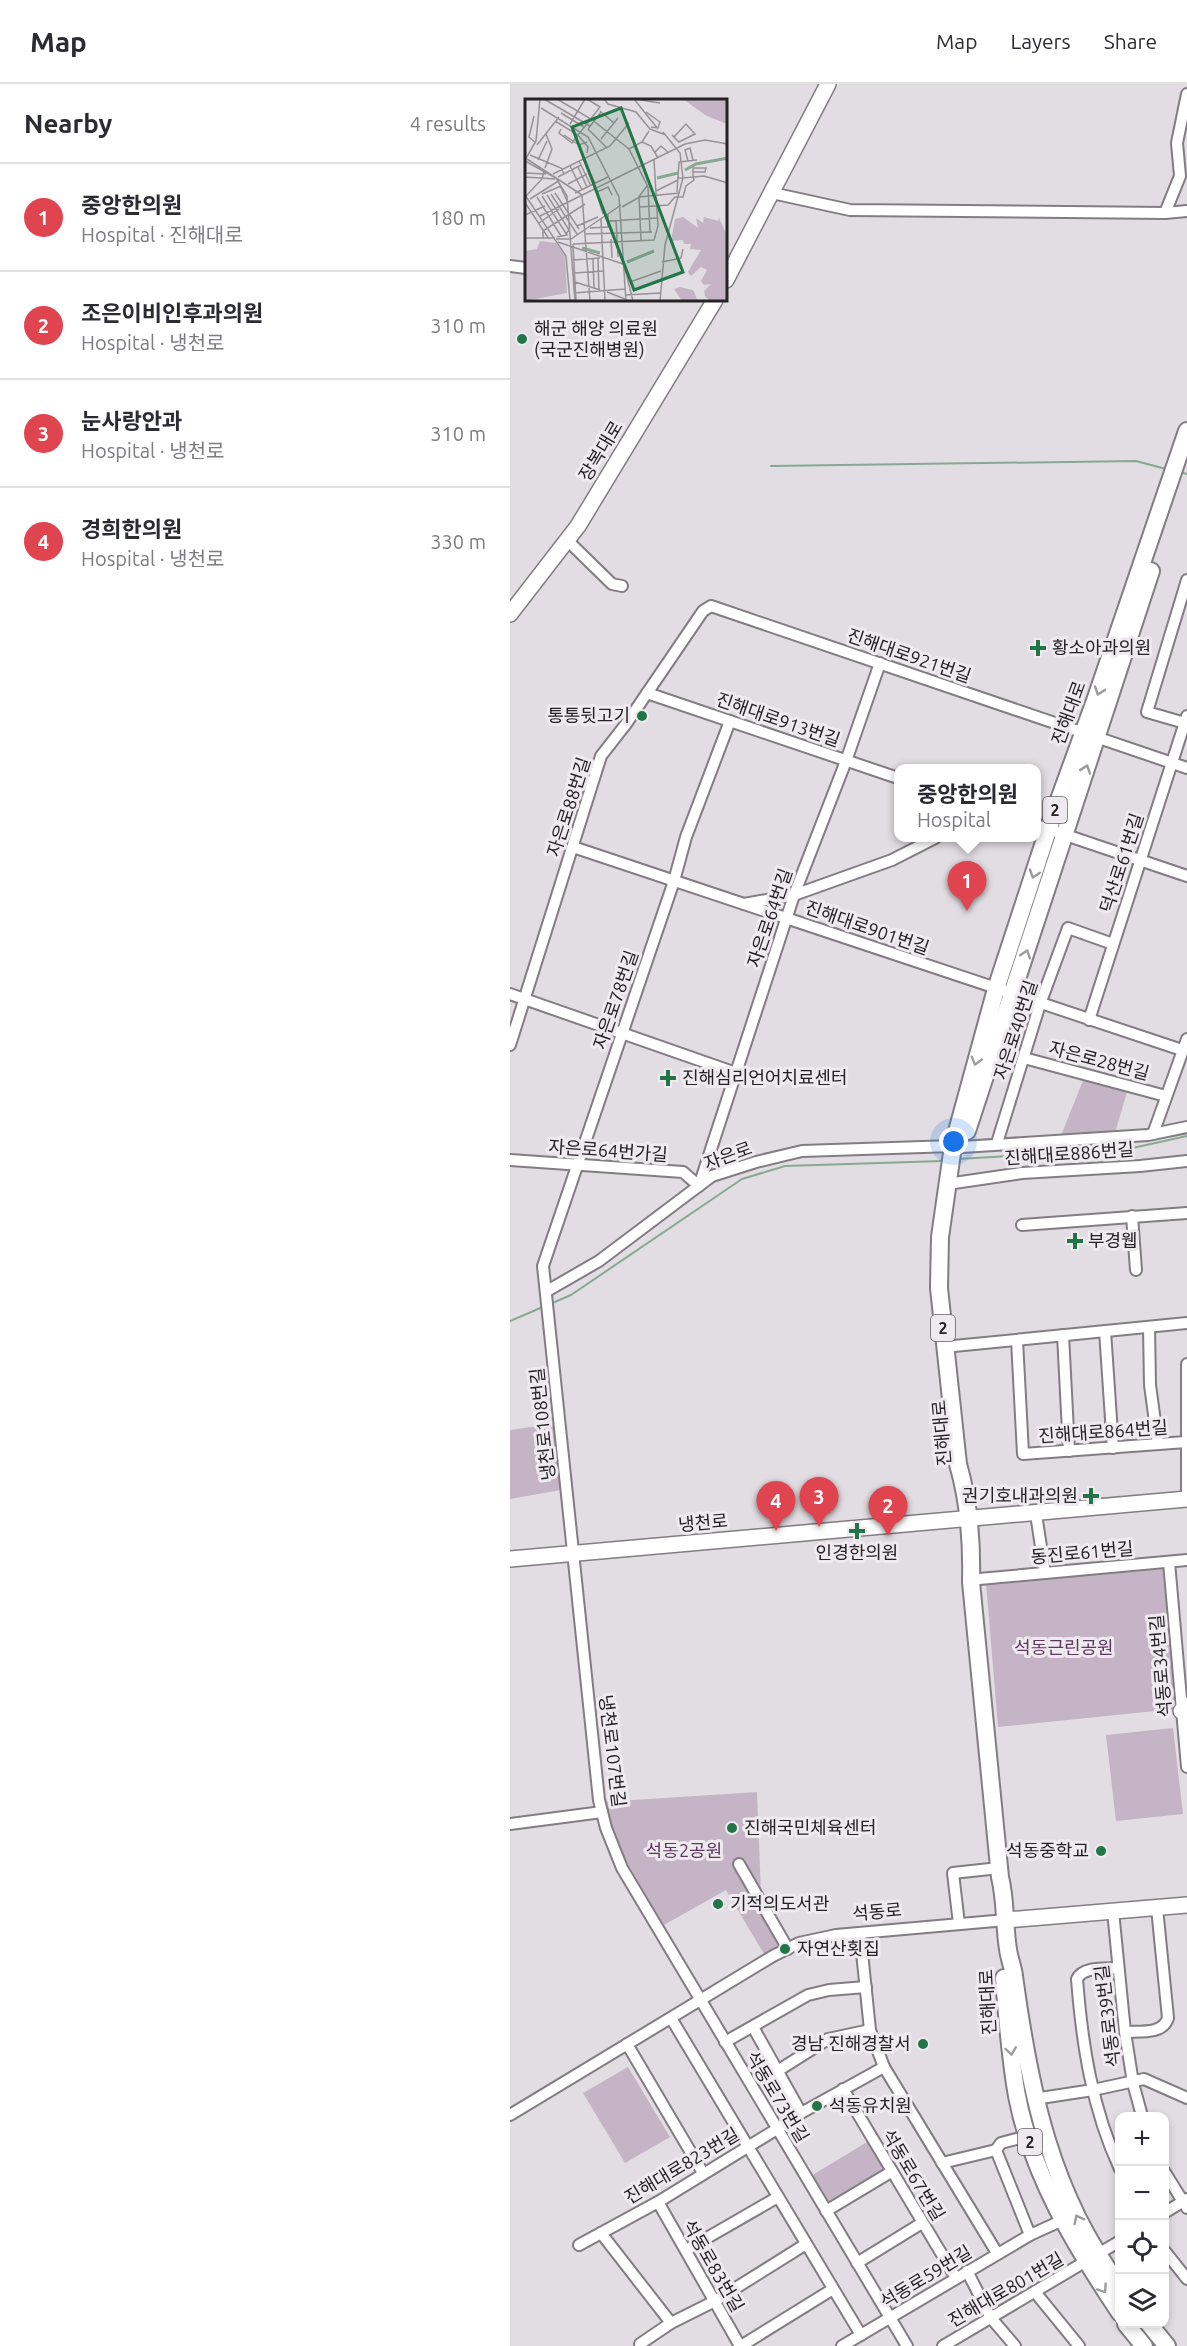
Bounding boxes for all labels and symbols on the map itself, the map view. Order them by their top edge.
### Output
inset map [525,99,728,302]
place label: 해군 해양 의료원 (국군진해병원) [534,318,658,360]
marker: 해군 해양 의료원 (국군진해병원) [515,332,529,346]
street label: 장복대로 [575,417,626,484]
street label: 진해대로921번길 [845,624,974,686]
place label: 황소아과의원 [1052,637,1151,657]
marker: 황소아과의원 [1029,639,1047,657]
street label: 진해대로 [1047,678,1089,747]
one-way arrow [1093,685,1106,696]
street label: 진해대로913번길 [714,688,843,750]
place label: 통통뒷고기 [547,705,630,725]
marker: 통통뒷고기 [635,709,649,723]
street label: 자은로88번길 [543,755,593,859]
one-way arrow [1079,764,1092,775]
road number: 2 [1043,797,1067,823]
street label: 덕산로61번길 [1096,811,1146,915]
pin: 1 [948,862,986,911]
street label: 자은로64번길 [743,866,795,970]
one-way arrow [1028,868,1041,879]
street label: 진해대로901번길 [803,896,932,958]
street label: 자은로78번길 [589,948,641,1052]
one-way arrow [1018,949,1031,960]
street label: 자은로40번길 [990,978,1040,1082]
street label: 자은로28번길 [1047,1037,1152,1083]
one-way arrow [971,1055,983,1066]
place label: 진해심리언어치료센터 [682,1067,848,1087]
marker: 진해심리언어치료센터 [659,1069,677,1087]
your location [939,1127,968,1156]
street label: 자은로64번가길 [548,1136,668,1164]
street label: 자은로 [701,1137,754,1173]
street label: 진해대로886번길 [1003,1138,1134,1168]
place label: 부경웹 [1088,1230,1138,1250]
marker: 부경웹 [1066,1232,1084,1250]
road number: 2 [931,1315,955,1341]
street label: 냉천로108번길 [526,1367,558,1481]
street label: 진해대로 [928,1399,954,1467]
street label: 진해대로864번길 [1037,1416,1168,1446]
pin: 3 [800,1478,838,1527]
pin: 4 [756,1482,796,1531]
place label: 권기호내과의원 [962,1485,1078,1505]
pin: 2 [868,1486,908,1536]
marker: 권기호내과의원 [1082,1487,1100,1505]
street label: 냉천로 [677,1510,729,1534]
marker: 인경한의원 [848,1522,866,1540]
street label: 동진로61번길 [1030,1538,1134,1566]
place label: 인경한의원 [816,1542,898,1562]
street label: 석동로34번길 [1146,1614,1174,1718]
park label: 석동근린공원 [1014,1637,1114,1657]
street label: 냉천로107번길 [596,1693,630,1808]
place label: 진해국민체육센터 [744,1817,876,1837]
marker: 진해국민체육센터 [725,1821,739,1835]
park label: 석동2공원 [646,1840,722,1860]
place label: 석동중학교 [1006,1840,1089,1860]
marker: 석동중학교 [1094,1844,1108,1858]
place label: 기적의도서관 [730,1893,830,1913]
marker: 기적의도서관 [711,1897,725,1911]
street label: 석동로 [851,1899,903,1923]
place label: 자연산횟집 [797,1938,880,1958]
marker: 자연산횟집 [778,1942,792,1956]
street label: 석동로39번길 [1091,1964,1123,2069]
street label: 진해대로 [975,1968,999,2036]
place label: 경남 진해경찰서 [791,2033,911,2053]
marker: 경남 진해경찰서 [916,2037,930,2051]
one-way arrow [1004,2046,1016,2055]
street label: 석동로73번길 [743,2047,813,2146]
place label: 석동유치원 [829,2095,912,2115]
marker: 석동유치원 [810,2099,824,2113]
street label: 진해대로823번길 [621,2123,742,2207]
street label: 석동로67번길 [879,2125,949,2224]
road number: 2 [1018,2129,1042,2155]
one-way arrow [1074,2214,1085,2225]
street label: 석동로83번길 [679,2216,748,2315]
street label: 석동로59번길 [876,2241,975,2311]
street label: 진해대로801번길 [944,2248,1067,2330]
one-way arrow [1096,2282,1107,2293]

